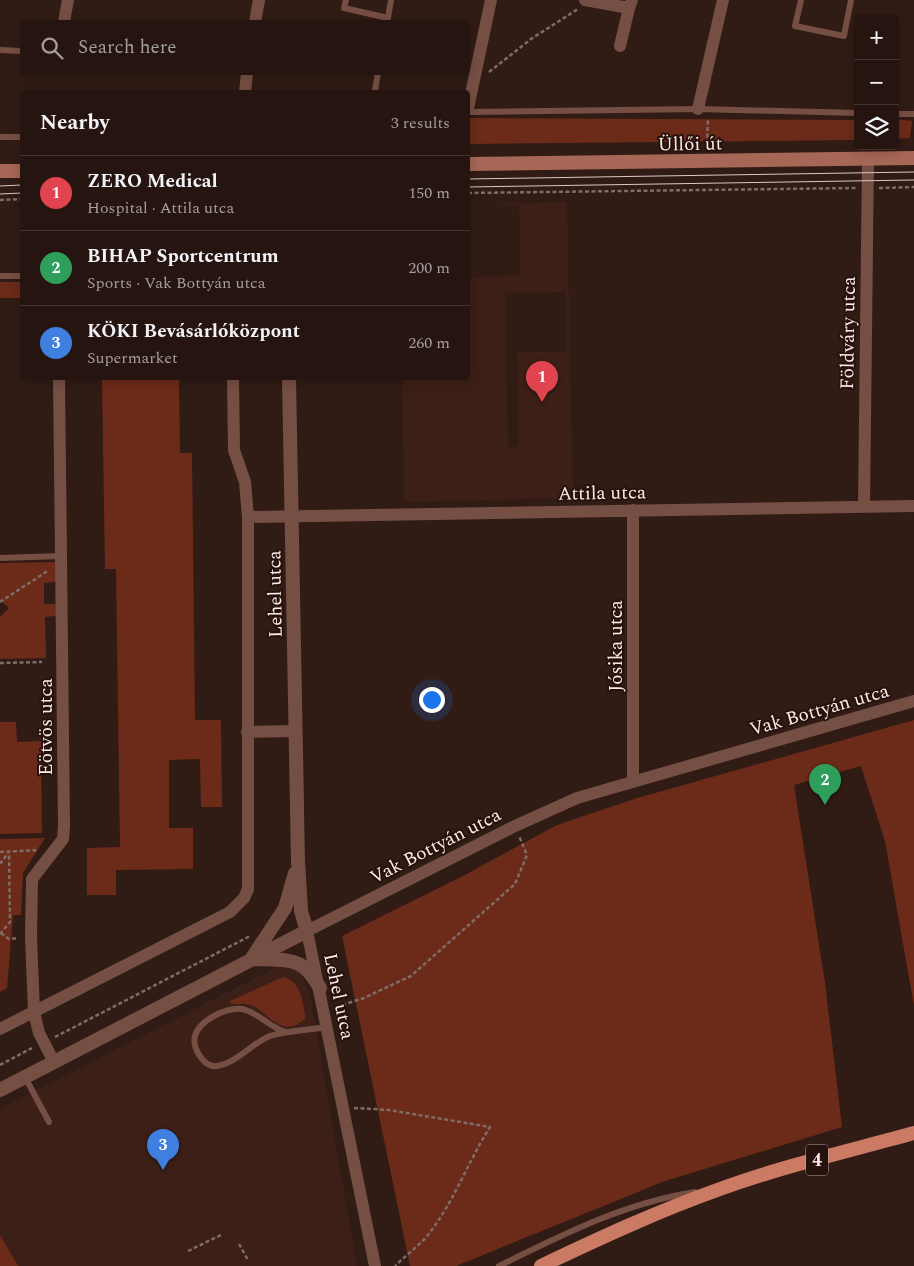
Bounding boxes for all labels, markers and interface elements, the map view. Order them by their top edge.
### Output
map controls [854,15,899,150]
button: + [854,15,899,60]
search box [20,20,470,75]
text: Search here [78,33,177,62]
icon: search [38,34,66,62]
button: − [854,60,899,105]
button: layers [854,105,899,150]
text: Nearby [40,107,110,139]
text: 3 results [391,111,450,135]
street label: Üllői út [657,129,723,160]
text: ZERO Medical [87,167,218,196]
text: 1 [52,181,60,205]
text: 150 m [408,181,450,205]
text: Hospital · Attila utca [87,196,234,220]
text: BIHAP Sportcentrum [87,242,279,271]
text: 2 [52,256,60,280]
text: 200 m [408,256,450,280]
text: Sports · Vak Bottyán utca [87,271,266,295]
street label: Földváry utca [833,275,864,390]
text: KÖKI Bevásárlóközpont [87,317,300,346]
text: 3 [52,331,60,355]
text: 260 m [408,331,450,355]
text: Supermarket [87,346,178,370]
pin: 1 [526,361,558,402]
street label: Attila utca [558,478,647,509]
street label: Lehel utca [260,549,291,638]
street label: Jósika utca [602,600,631,692]
street label: Vak Bottyán utca [746,676,893,744]
street label: Eötvös utca [32,678,61,776]
your location [419,687,445,713]
pin: 2 [809,764,841,805]
street label: Vak Bottyán utca [365,800,507,892]
street label: Lehel utca [315,950,362,1043]
pin: 3 [147,1129,179,1170]
road number: 4 [806,1144,828,1176]

